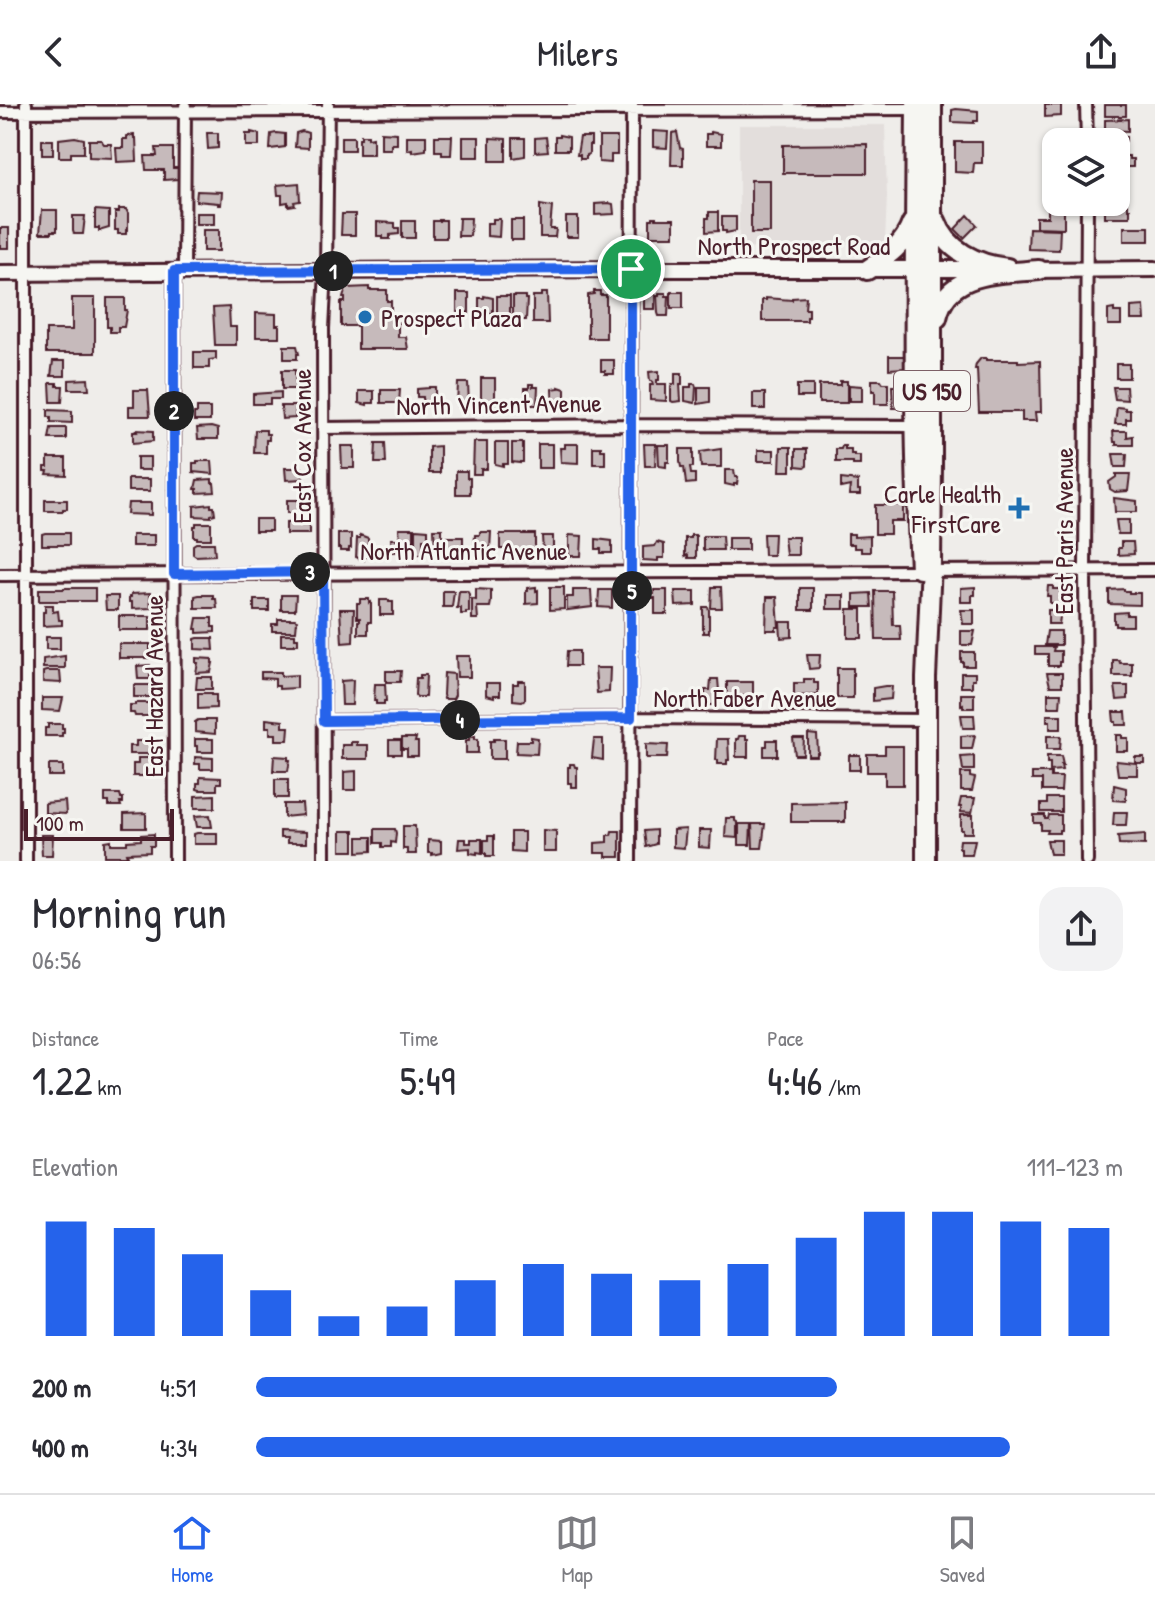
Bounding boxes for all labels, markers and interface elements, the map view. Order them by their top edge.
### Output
text: Milers [537,28,618,77]
icon: back [32,30,76,74]
icon: share [1079,30,1123,74]
map controls [1042,128,1130,216]
button: layers [1042,128,1130,216]
street label: North Prospect Road [698,228,890,263]
pin [597,235,665,303]
icon: arrive [609,247,653,291]
pin: 1 [313,251,353,291]
text: 1 [329,256,337,286]
place label: Prospect Plaza [381,300,521,335]
marker: Prospect Plaza [356,308,374,326]
street label: East Cox Avenue [284,369,319,523]
road number: US 150 [894,371,970,411]
street label: North Vincent Avenue [396,385,602,423]
pin: 2 [154,391,194,431]
text: 2 [169,396,179,426]
street label: East Paris Avenue [1046,447,1081,615]
place label: Carle Health FirstCare [884,476,1001,541]
marker: Carle Health FirstCare [1008,497,1030,519]
street label: North Atlantic Avenue [360,533,568,568]
pin: 3 [290,552,330,592]
text: 3 [305,557,315,587]
pin: 5 [612,571,652,611]
text: 5 [627,576,637,606]
street label: East Hazard Avenue [136,595,171,777]
street label: North Faber Avenue [653,680,837,715]
pin: 4 [440,700,480,740]
text: 4 [456,705,464,735]
scale bar [24,805,174,841]
text: 100 m [36,808,84,838]
text: Morning run [32,882,227,942]
button: share [1039,887,1123,971]
text: 06:56 [32,942,81,977]
text: Distance [32,1023,99,1053]
text: Time [400,1023,439,1053]
text: Pace [767,1023,804,1053]
text: 1.22 [32,1053,93,1107]
text: 5:49 [400,1053,456,1107]
text: 4:46 [767,1053,823,1107]
text: km [93,1072,122,1102]
text: /km [823,1072,861,1102]
text: Elevation [32,1149,118,1184]
text: 111–123 m [1027,1149,1123,1184]
text: 200 m [32,1370,91,1405]
text: 4:51 [160,1370,196,1405]
text: 400 m [32,1430,89,1465]
text: 4:34 [160,1430,197,1465]
tab: Home [170,1511,214,1589]
tab: Map [555,1511,599,1589]
tab: Saved [940,1511,985,1589]

